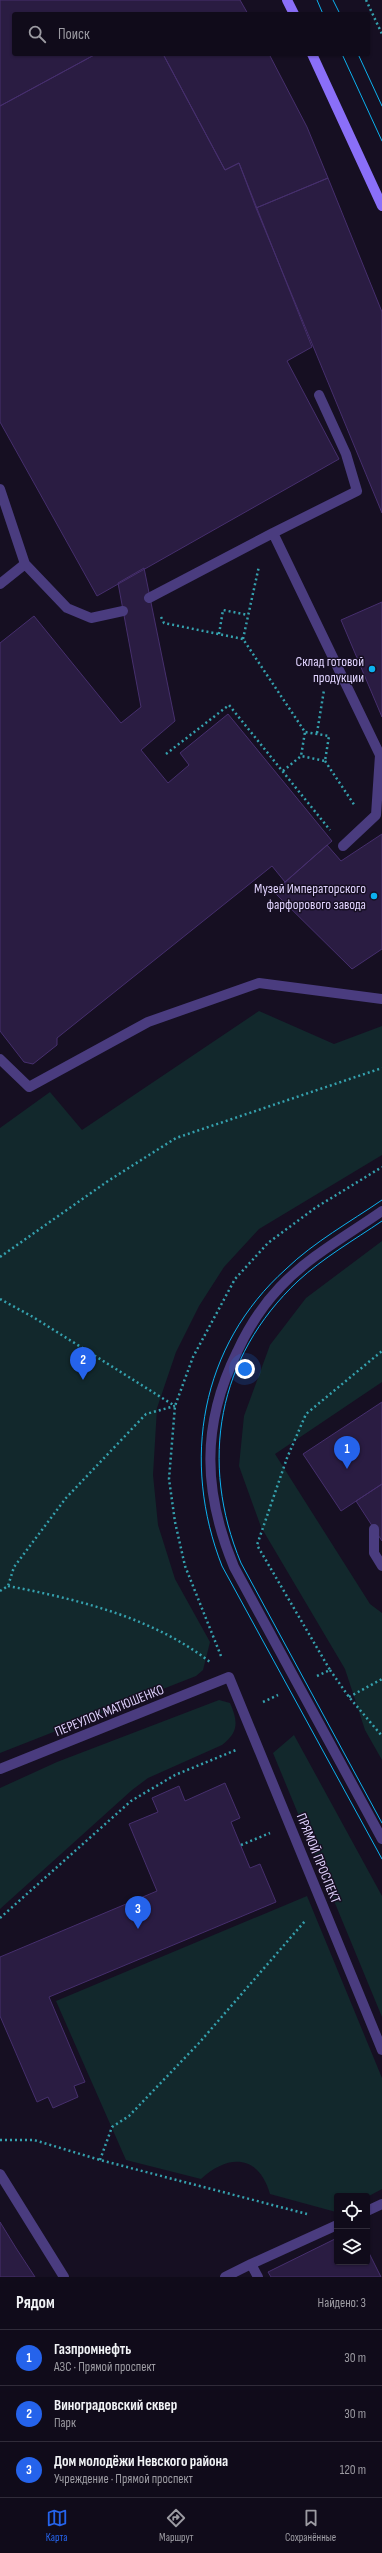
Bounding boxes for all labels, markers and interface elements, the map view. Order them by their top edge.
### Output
search box [12,12,370,56]
icon: search [26,23,48,45]
text: Поиск [58,25,90,44]
place label: Склад готовой продукции [296,653,364,686]
marker: Склад готовой продукции [367,664,377,674]
place label: Музей Императорского фарфорового завода [254,880,366,913]
marker: Музей Императорского фарфорового завода [369,891,379,901]
pin: 2 [70,1347,96,1380]
your location [235,1359,255,1379]
pin: 1 [334,1436,360,1469]
street label: ПЕРЕУЛОК МАТЮШЕНКО [52,1681,166,1740]
street label: ПРЯМОЙ ПРОСПЕКТ [293,1811,344,1906]
pin: 3 [125,1896,151,1929]
map controls [334,2193,370,2265]
button: locate [334,2193,370,2229]
button: layers [334,2229,370,2265]
text: Рядом [16,2293,55,2313]
text: Найдено: 3 [318,2295,366,2311]
text: Газпромнефть [54,2340,131,2359]
text: 1 [26,2350,32,2366]
text: 30 m [344,2350,366,2366]
text: АЗС · Прямой проспект [54,2359,156,2375]
text: Виноградовский сквер [54,2396,177,2415]
text: 2 [26,2406,32,2422]
text: 30 m [344,2406,366,2422]
text: Парк [54,2415,76,2431]
text: Дом молодёжи Невского района [54,2452,228,2471]
text: 3 [26,2462,32,2478]
text: 120 m [340,2462,366,2478]
text: Учреждение · Прямой проспект [54,2471,193,2487]
tab: Карта [46,2507,68,2544]
tab: Маршрут [159,2507,194,2544]
tab: Сохранённые [285,2507,336,2544]

